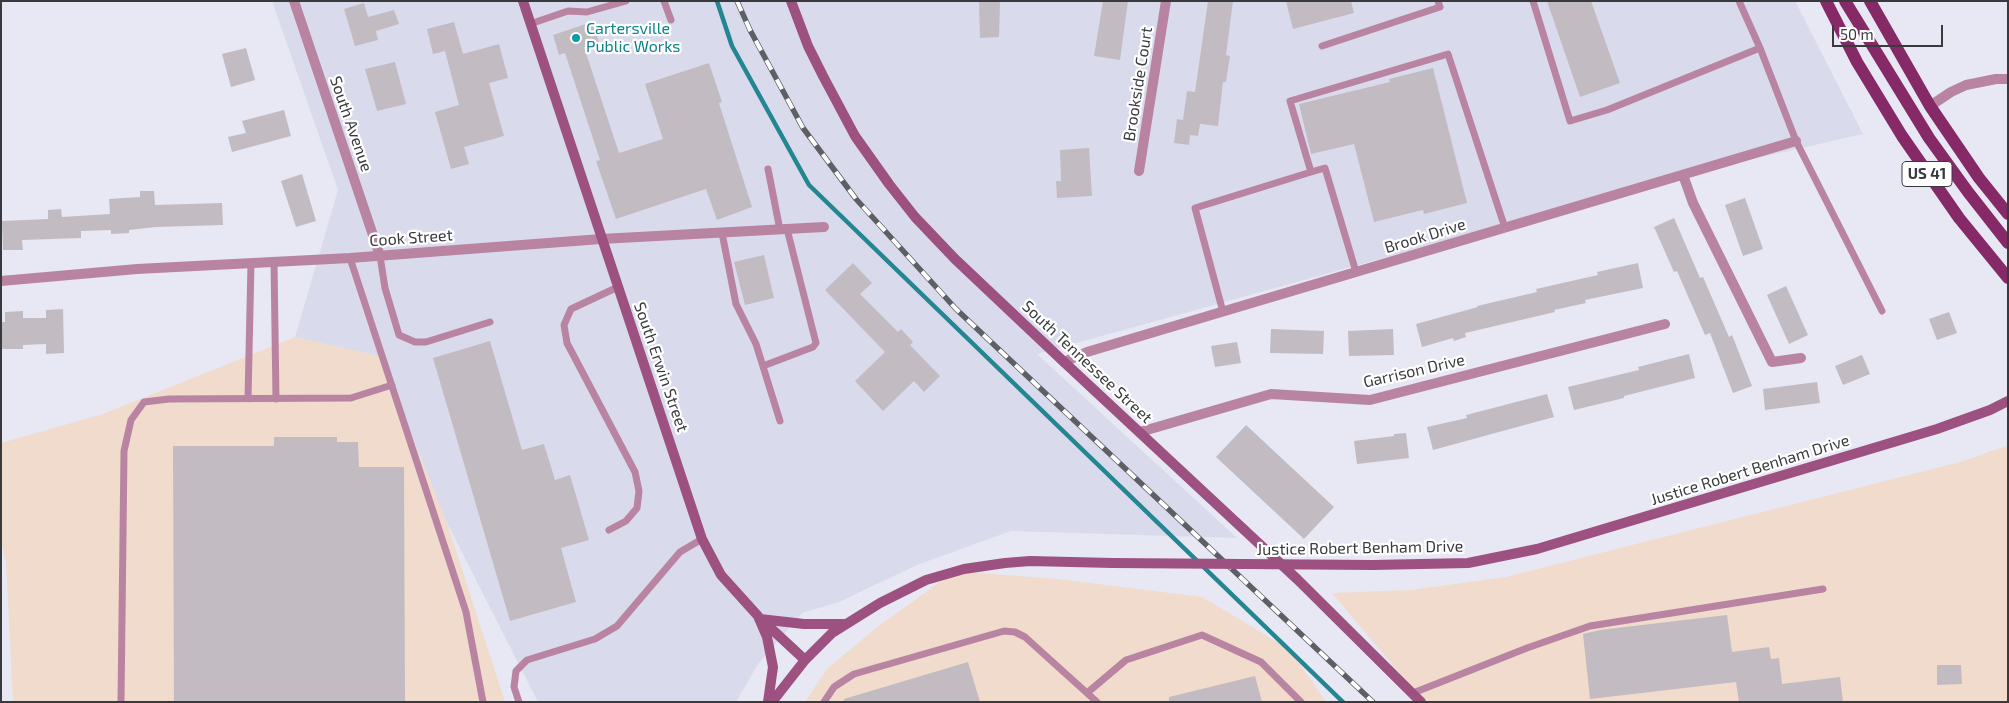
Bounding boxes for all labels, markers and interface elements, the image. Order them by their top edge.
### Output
scale bar [1834,15,1945,47]
place label: Cartersville Public Works [586,19,680,57]
street label: Brookside Court [1119,25,1157,143]
text: 50 m [1840,25,1874,43]
marker: Cartersville Public Works [570,32,582,44]
street label: South Avenue [326,74,376,174]
road number: US 41 [1902,162,1952,186]
street label: Brook Drive [1382,215,1468,257]
street label: Cook Street [369,226,453,250]
street label: South Tennessee Street [1018,297,1156,427]
street label: South Erwin Street [630,300,692,434]
street label: Garrison Drive [1361,350,1467,392]
street label: Justice Robert Benham Drive [1648,431,1852,509]
street label: Justice Robert Benham Drive [1256,537,1464,559]

